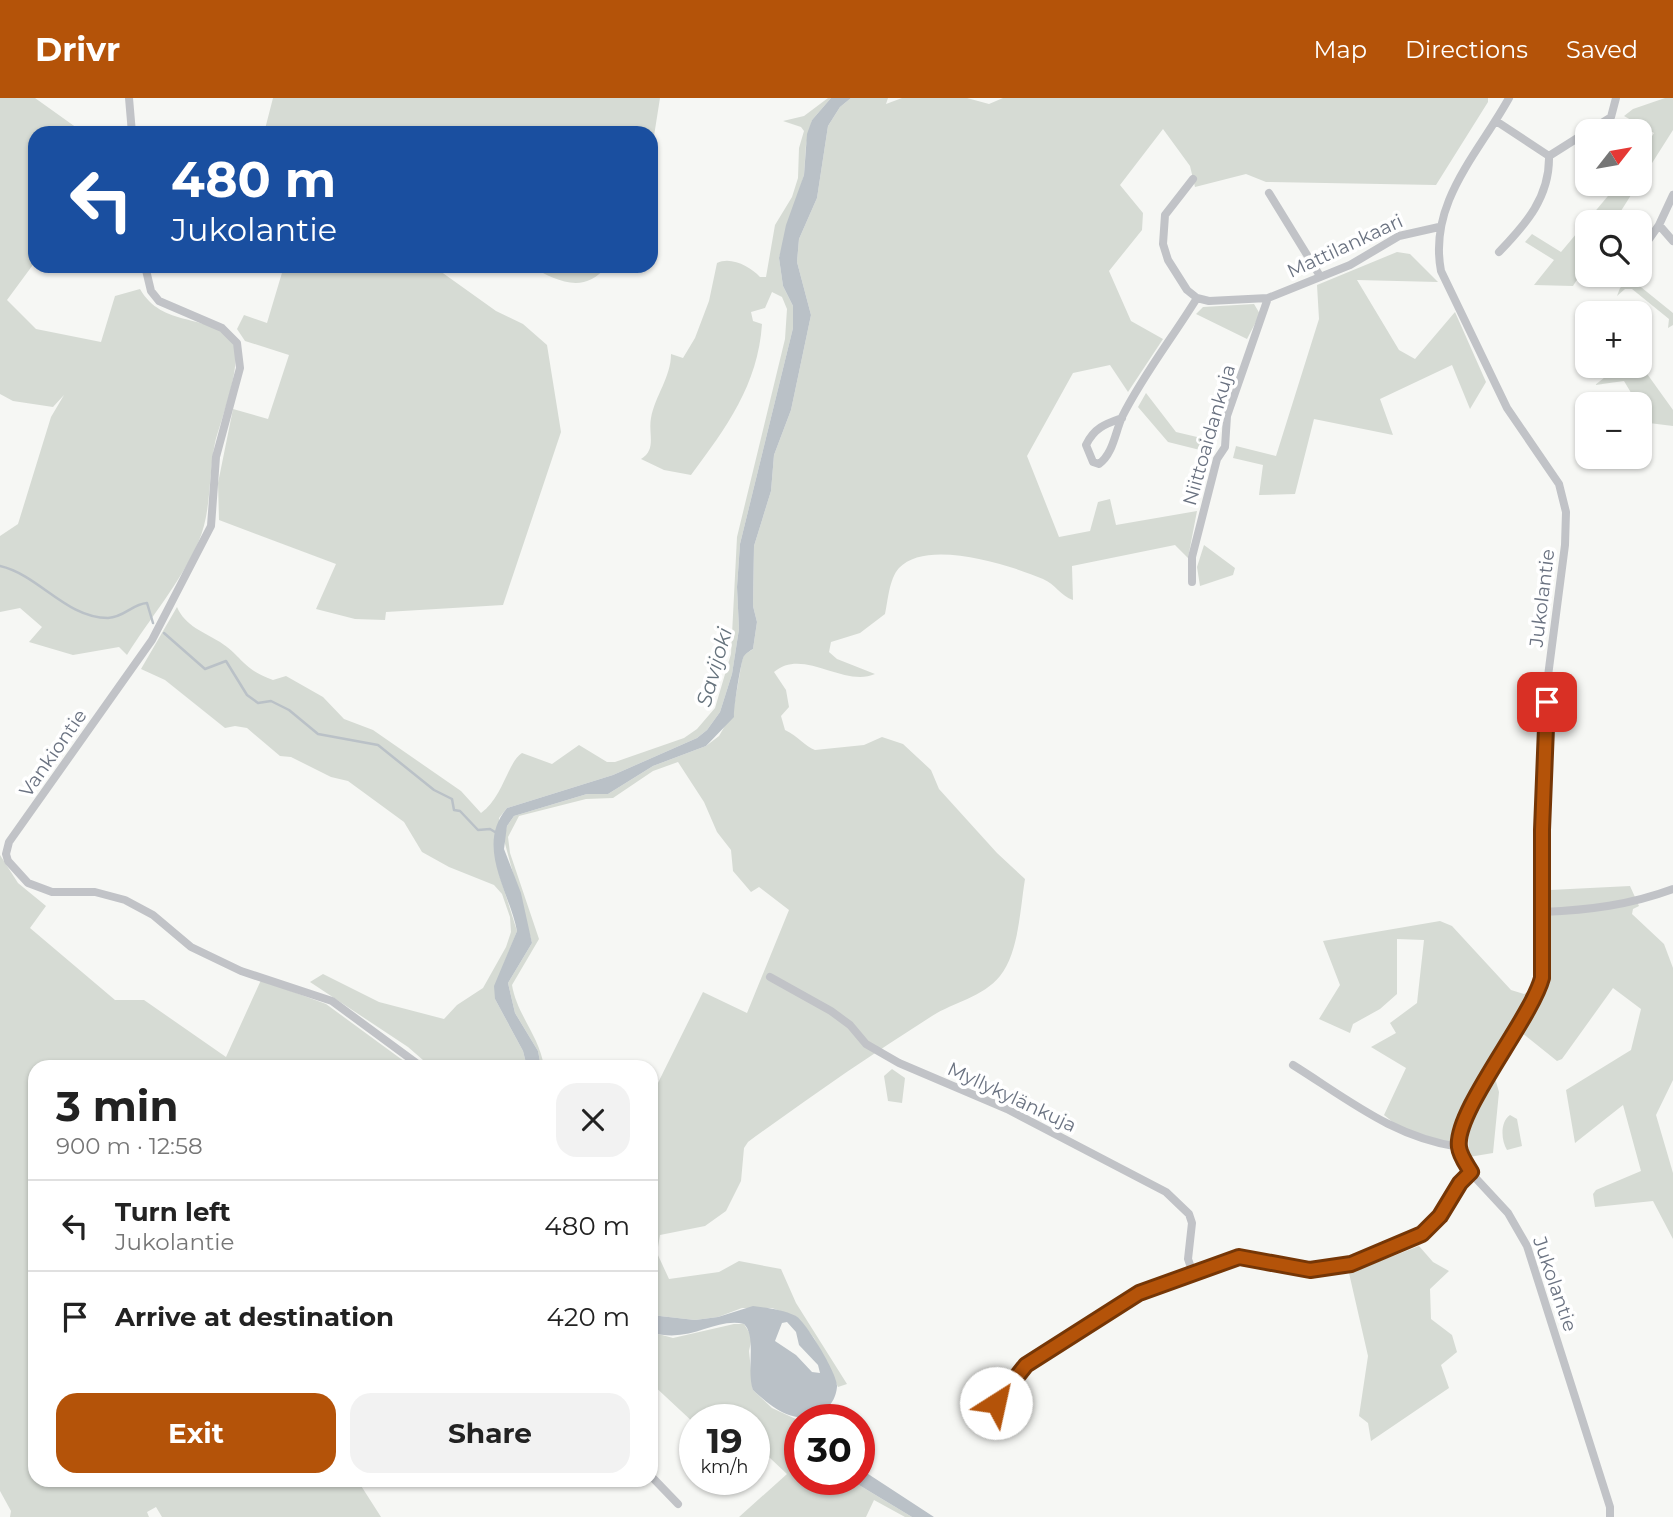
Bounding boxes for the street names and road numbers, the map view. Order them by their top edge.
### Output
street label: Mattilankaari [1284,209,1406,283]
street label: Niittoaidankuja [1178,362,1240,508]
street label: Jukolantie [1524,548,1559,649]
street label: Vankiontie [14,705,92,801]
street label: Myllykylänkuja [944,1057,1080,1137]
street label: Jukolantie [1528,1233,1582,1334]

